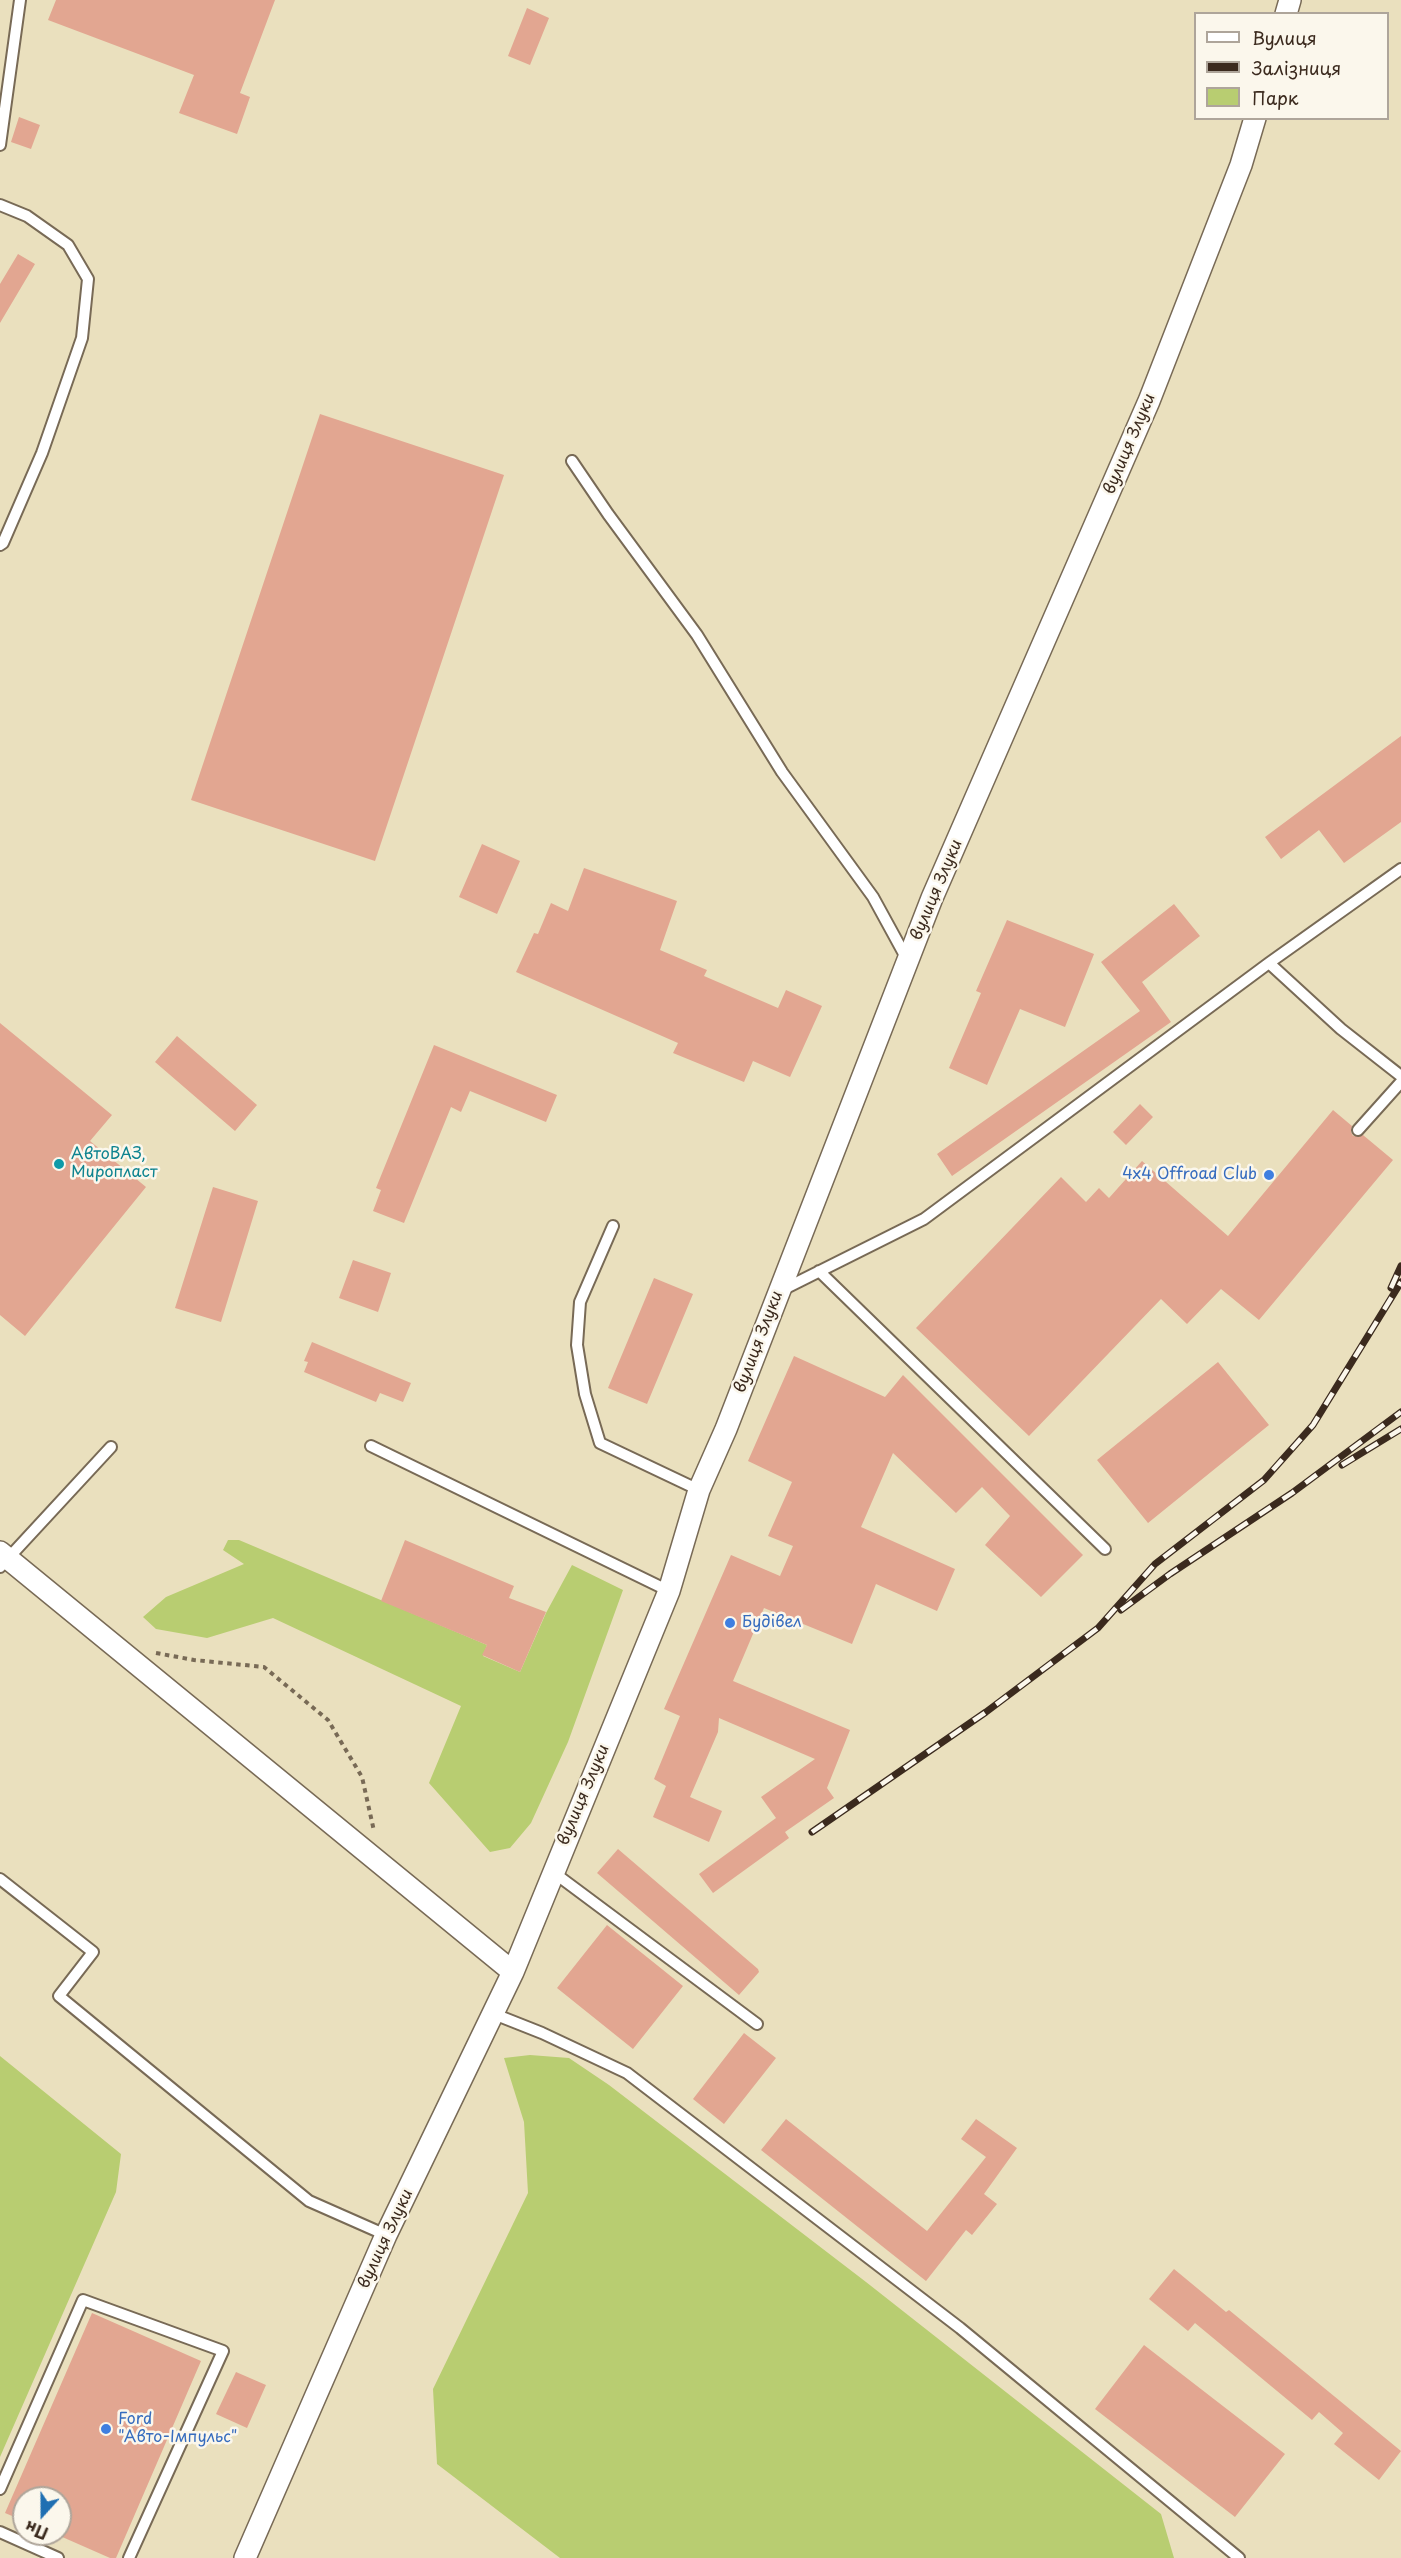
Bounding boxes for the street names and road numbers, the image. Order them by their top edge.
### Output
street label: вулиця Злуки [1100,391,1160,497]
street label: вулиця Злуки [907,837,967,943]
street label: вулиця Злуки [731,1288,787,1396]
street label: вулиця Злуки [554,1742,614,1848]
street label: вулиця Злуки [355,2186,417,2292]

